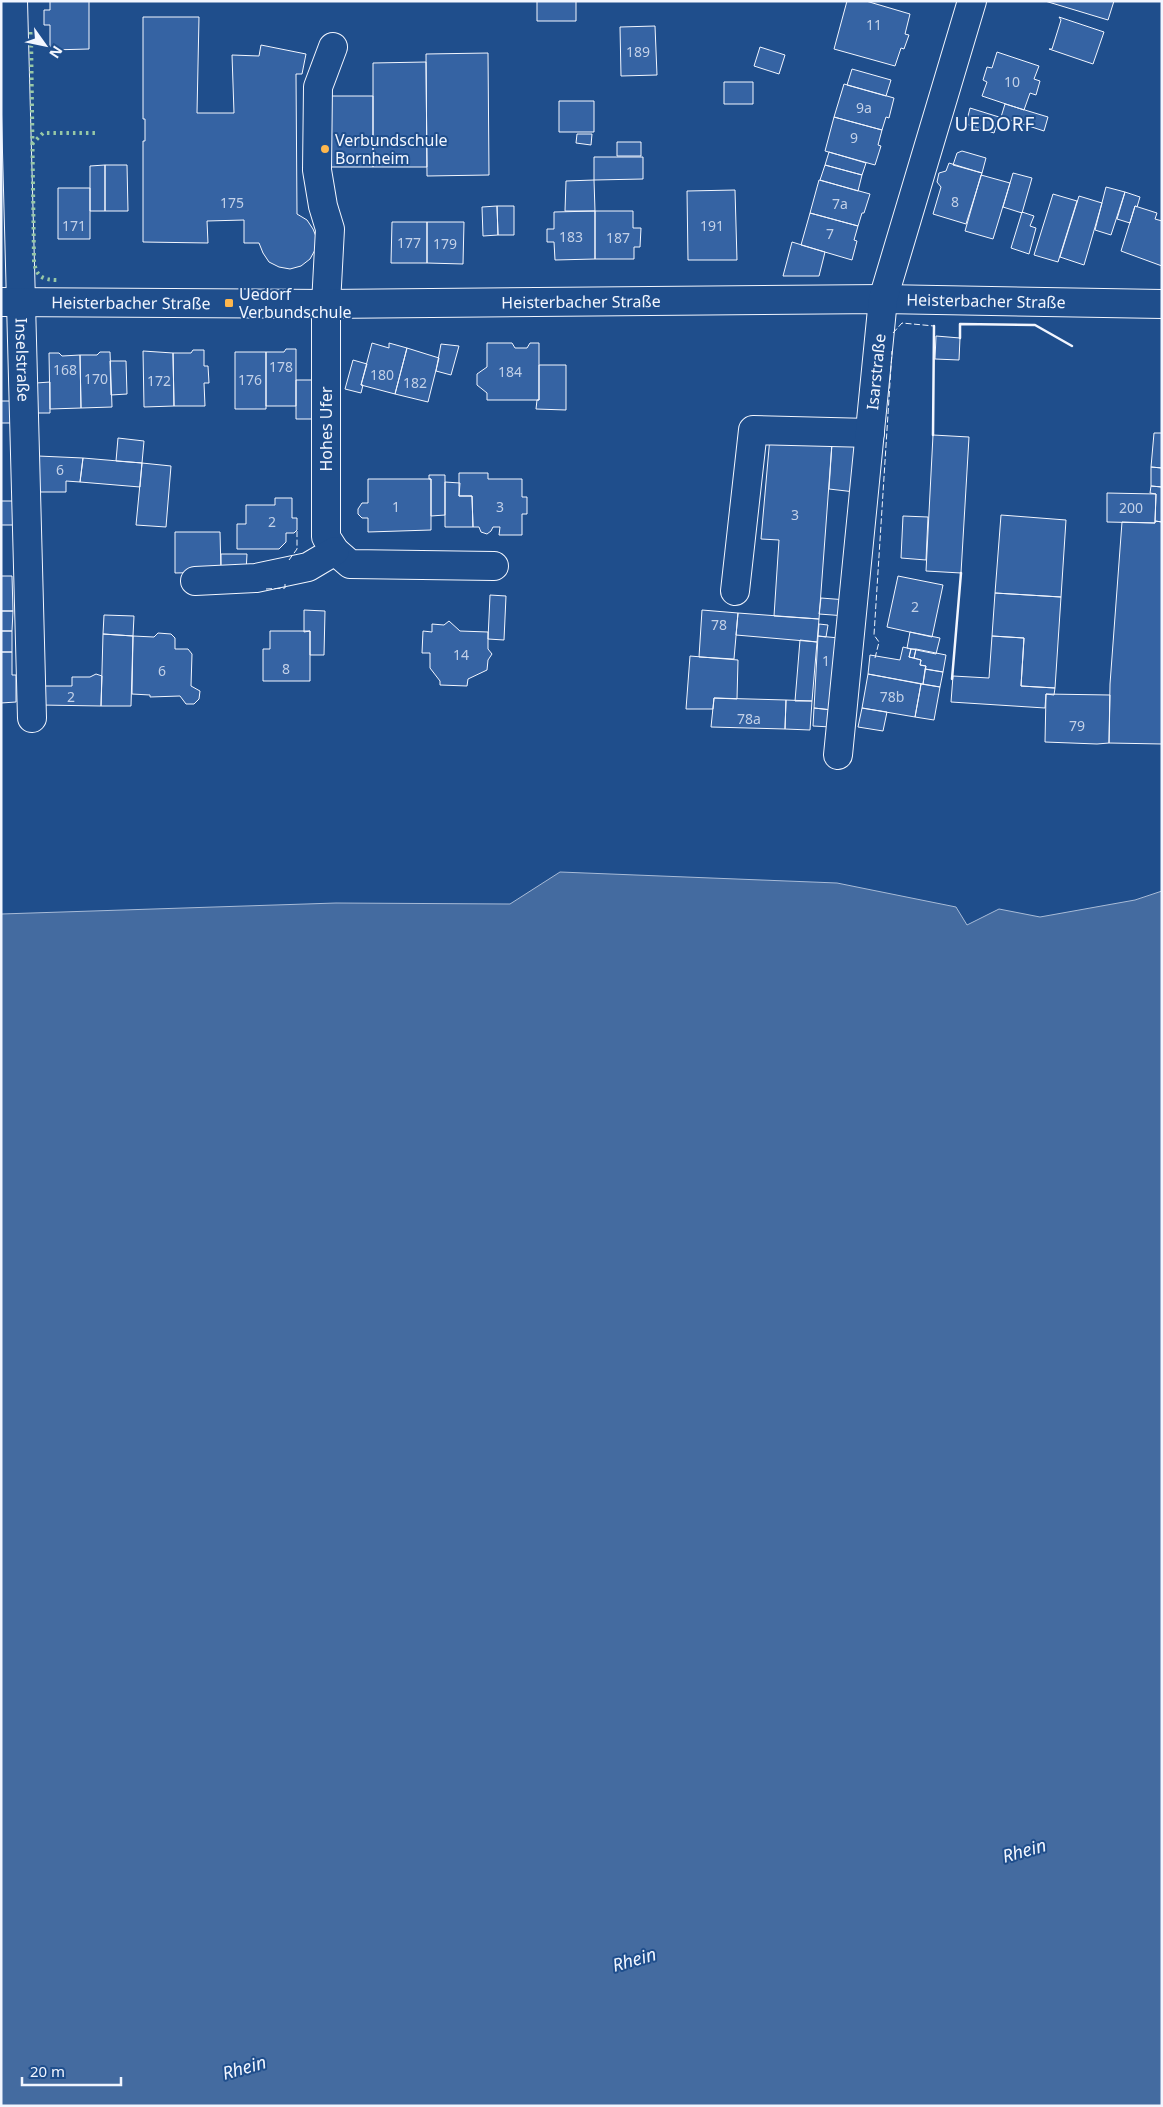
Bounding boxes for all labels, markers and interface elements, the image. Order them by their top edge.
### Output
house number: 11 [866,15,882,34]
north arrow [20,20,70,70]
text: N [45,42,67,62]
house number: 189 [626,42,650,61]
house number: 10 [1004,72,1020,91]
house number: 9a [856,98,872,117]
district label: UEDORF [955,111,1035,137]
house number: 9 [850,128,858,147]
place label: Verbundschule Bornheim [335,129,448,169]
marker: Verbundschule Bornheim [319,143,331,155]
house number: 8 [951,192,959,211]
house number: 175 [220,193,244,212]
house number: 7a [832,194,848,213]
house number: 171 [62,216,86,235]
house number: 191 [700,216,724,235]
house number: 7 [826,224,834,243]
house number: 183 [559,227,583,246]
house number: 187 [606,228,630,247]
house number: 177 [397,233,421,252]
house number: 179 [433,234,457,253]
place label: Uedorf Verbundschule [239,283,352,323]
street label: Heisterbacher Straße [906,288,1066,313]
street label: Heisterbacher Straße [501,290,661,313]
street label: Heisterbacher Straße [51,291,211,314]
marker: Uedorf Verbundschule [223,297,235,309]
street label: Inselstraße [10,318,35,402]
street label: Isarstraße [861,333,891,411]
house number: 178 [269,357,293,376]
house number: 168 [53,360,77,379]
house number: 184 [498,362,522,381]
house number: 180 [370,365,394,384]
house number: 170 [84,369,108,388]
house number: 176 [238,370,262,389]
house number: 172 [147,371,171,390]
house number: 182 [403,373,427,392]
street label: Hohes Ufer [315,386,337,472]
house number: 6 [56,460,64,479]
house number: 1 [392,497,400,516]
house number: 3 [496,497,504,516]
house number: 200 [1119,498,1143,517]
house number: 3 [791,505,799,524]
house number: 2 [268,512,276,531]
house number: 2 [911,597,919,616]
house number: 78 [711,615,727,634]
house number: 14 [453,645,469,664]
house number: 1 [822,651,830,670]
house number: 8 [282,659,290,678]
house number: 6 [158,661,166,680]
house number: 2 [67,687,75,706]
house number: 78b [880,687,904,706]
house number: 78a [737,709,761,728]
house number: 79 [1069,716,1085,735]
water label: Rhein [999,1832,1049,1868]
water label: Rhein [609,1941,659,1977]
water label: Rhein [219,2049,269,2085]
scale bar [22,2054,121,2086]
text: 20 m [30,2061,65,2081]

